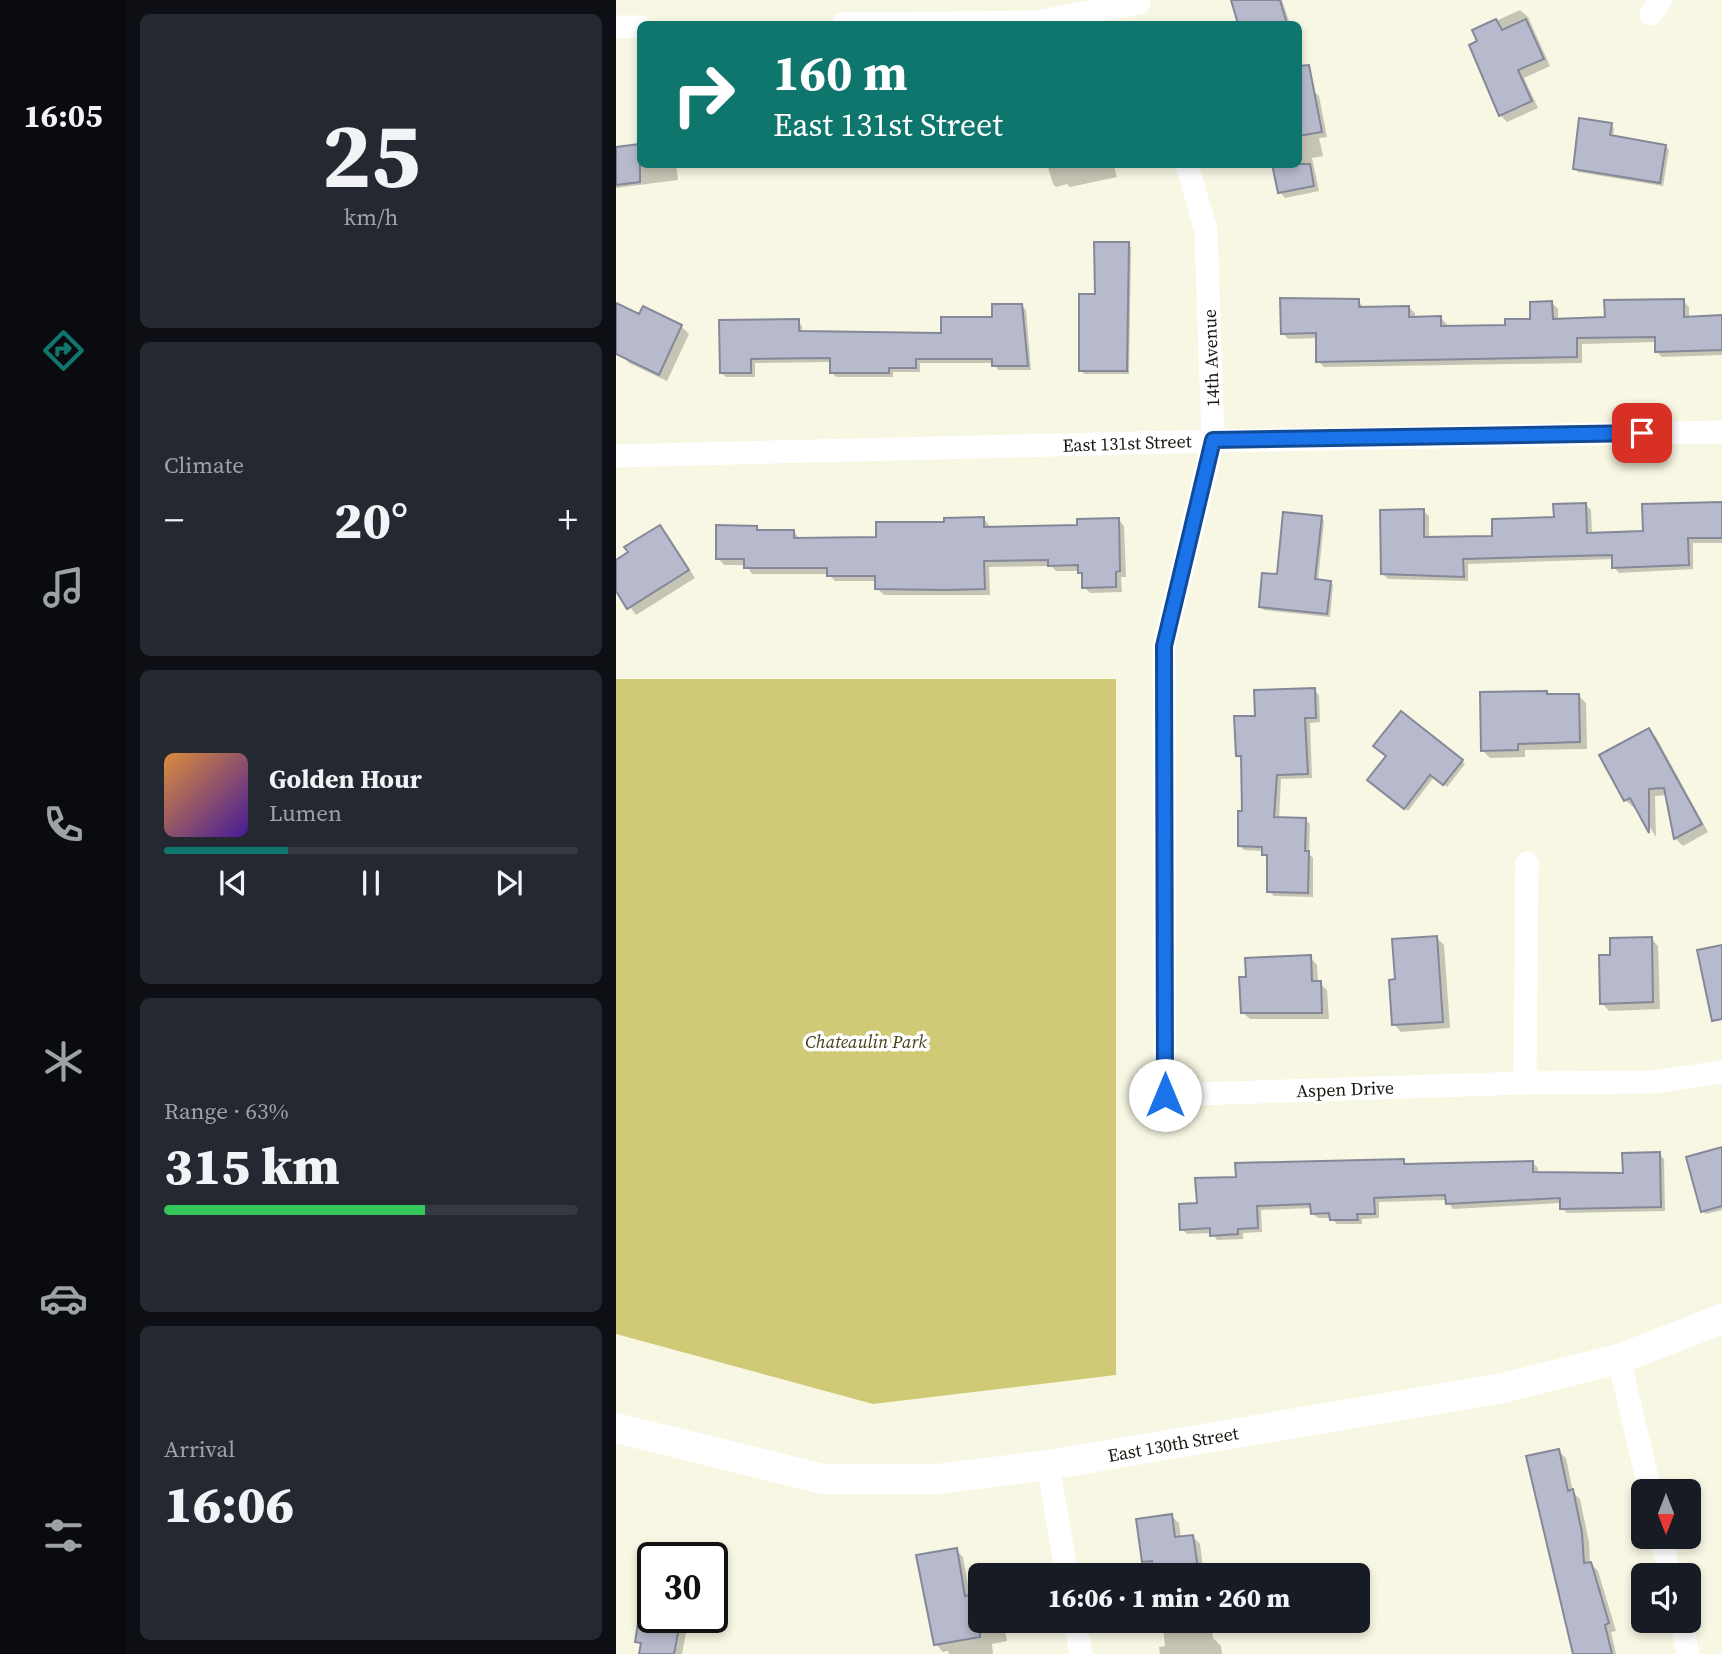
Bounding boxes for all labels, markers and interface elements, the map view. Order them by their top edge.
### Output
text: 160 m [773,39,908,106]
icon: right [658,49,749,140]
text: 25 [322,93,420,217]
text: 16:05 [24,94,102,138]
text: East 131st Street [773,103,1003,147]
text: km/h [344,201,398,233]
street label: 14th Avenue [1197,309,1225,407]
icon: directions [39,326,88,375]
pin [1612,403,1672,463]
icon: arrive [1623,414,1661,452]
street label: East 131st Street [1062,428,1192,458]
text: Climate [164,449,244,481]
text: 20° [334,484,408,555]
text: − [164,494,184,546]
text: + [558,494,578,546]
icon: music [39,563,88,612]
text: Golden Hour [269,761,422,797]
text: Lumen [269,797,342,829]
icon: phone [39,800,88,849]
icon: previous [214,864,252,902]
icon: pause [352,864,390,902]
icon: next [490,864,528,902]
park label: Chateaulin Park [805,1029,927,1054]
icon: climate [39,1037,88,1086]
position arrow [1128,1058,1202,1132]
street label: Aspen Drive [1296,1075,1394,1103]
text: Range · 63% [164,1095,289,1127]
text: 315 km [164,1130,340,1201]
icon: car [39,1274,88,1323]
street label: East 130th Street [1106,1420,1240,1468]
text: Arrival [164,1433,235,1465]
text: 16:06 [164,1468,294,1539]
north arrow [1631,1479,1701,1549]
map controls [1631,1479,1701,1633]
icon: filters [39,1511,88,1560]
speed limit sign: 30 [637,1542,728,1633]
button: sound [1631,1563,1701,1633]
text: 16:06 · 1 min · 260 m [1048,1580,1290,1616]

